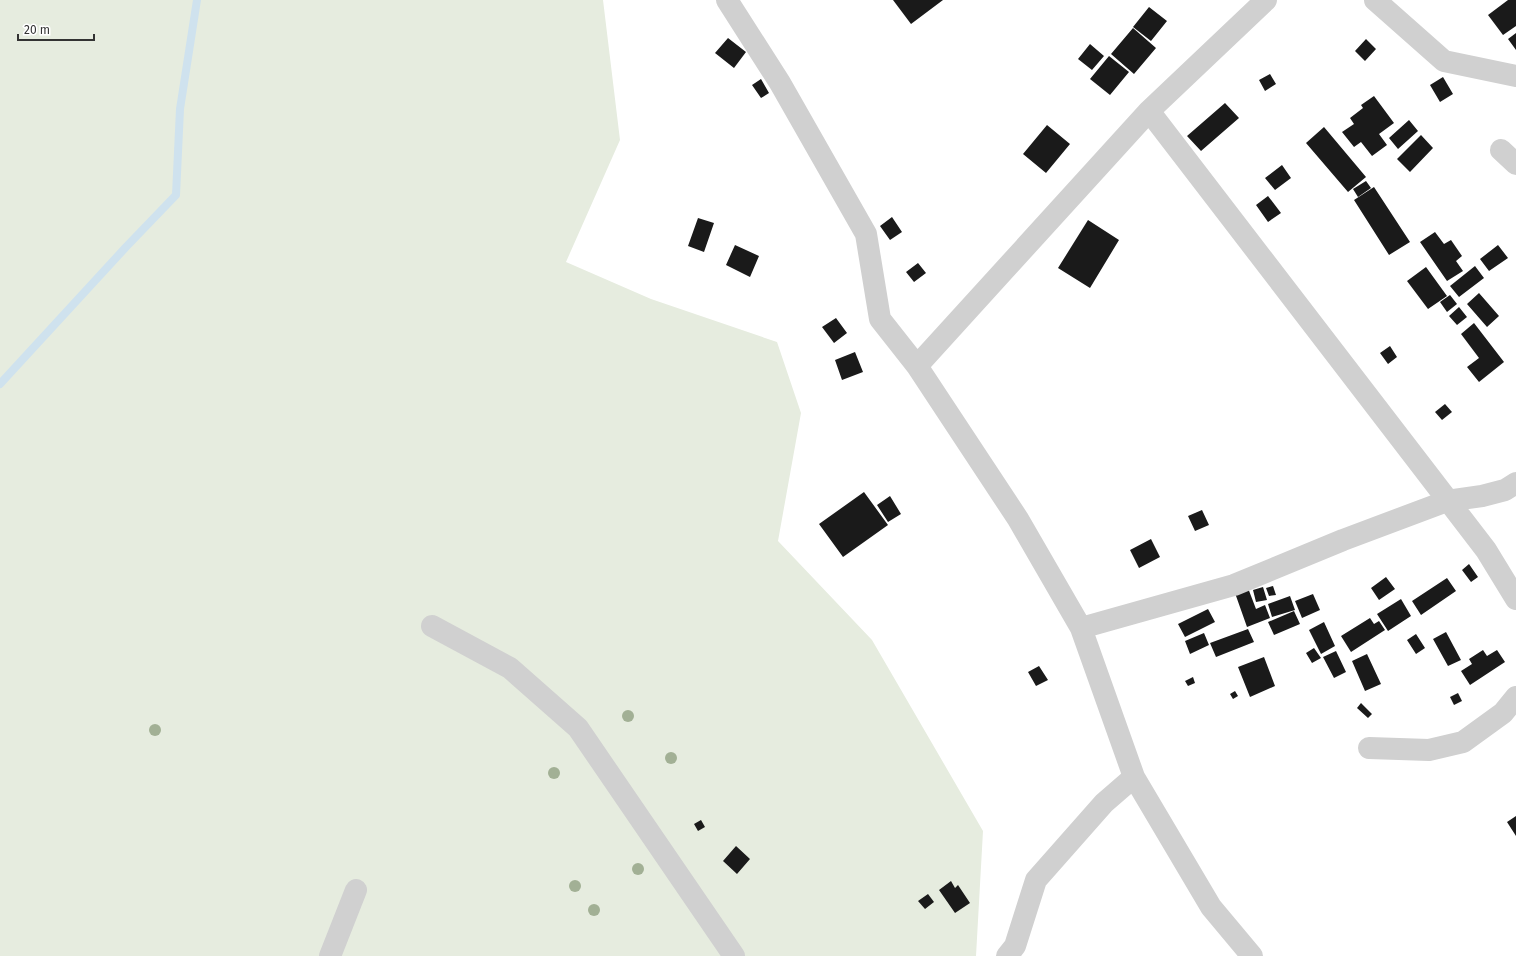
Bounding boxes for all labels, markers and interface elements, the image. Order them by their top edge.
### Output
scale bar [18,16,94,42]
text: 20 m [24,23,50,37]

